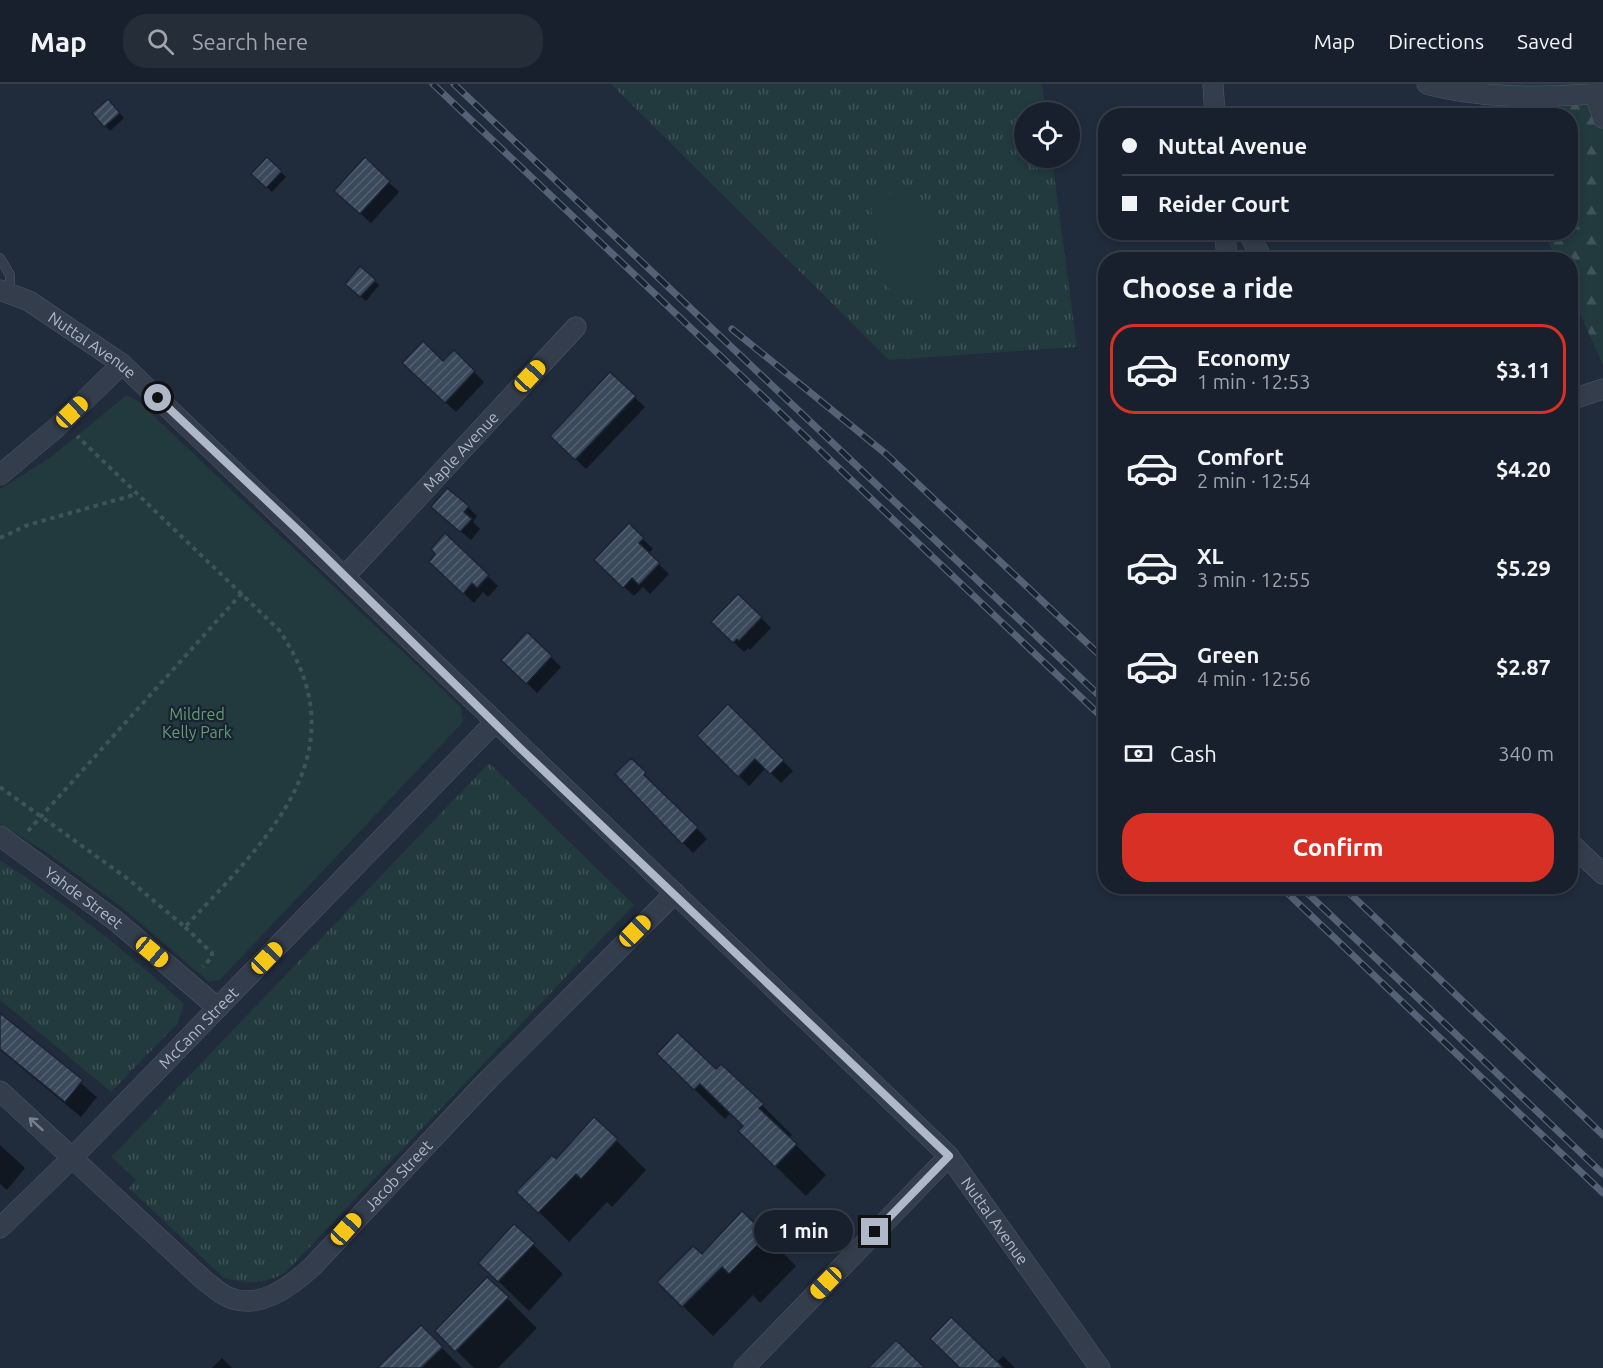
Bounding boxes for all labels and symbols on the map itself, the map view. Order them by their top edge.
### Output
street label: Nuttal Avenue [45,308,140,382]
car [511,357,549,395]
route start [144,384,171,411]
car [53,393,91,431]
street label: Maple Avenue [419,408,502,495]
park label: Mildred Kelly Park [162,705,232,741]
street label: Yahde Street [41,863,127,933]
car [616,912,654,950]
car [132,934,172,970]
car [248,939,286,977]
street label: McCann Street [155,983,242,1072]
one-way arrow [29,1117,44,1131]
street label: Jacob Street [361,1136,436,1214]
street label: Nuttal Avenue [958,1174,1032,1268]
car [327,1210,365,1248]
callout: 1 min [755,1211,854,1253]
route end [861,1218,888,1245]
car [807,1264,845,1302]

